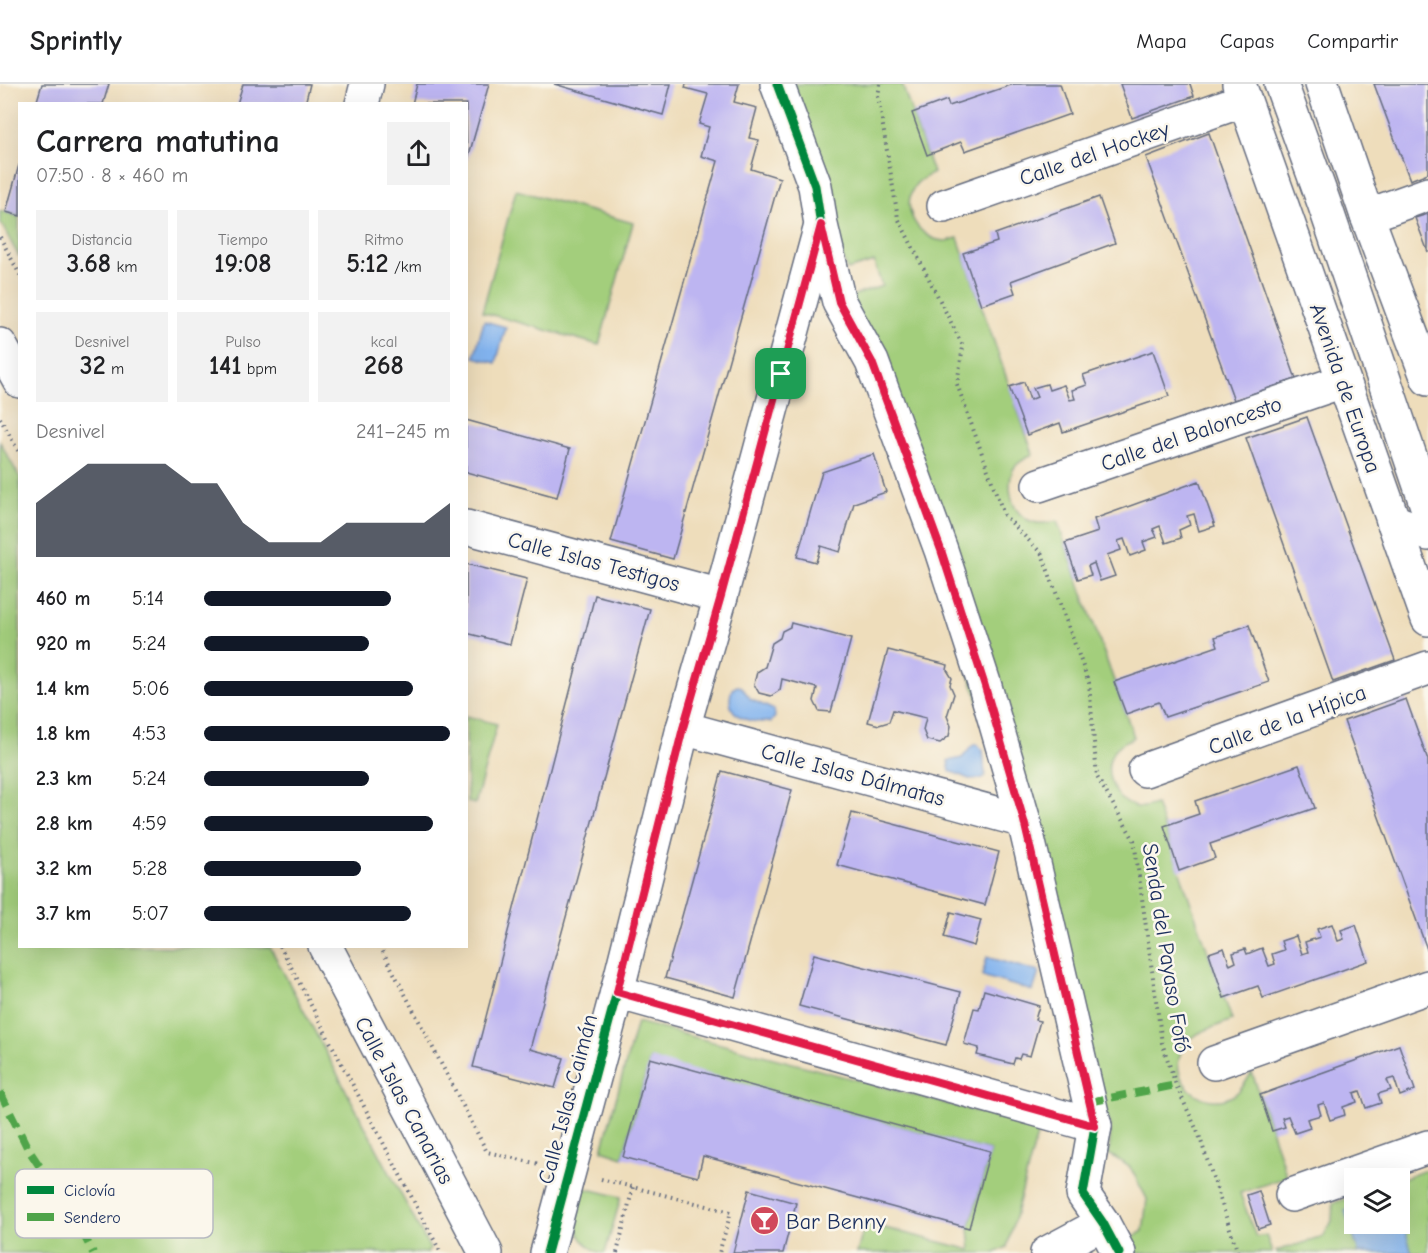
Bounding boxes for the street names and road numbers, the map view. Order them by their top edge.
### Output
street label: Calle del Hockey [1016,116,1173,192]
street label: Avenida de Europa [1304,300,1386,477]
street label: Calle del Baloncesto [1098,391,1285,477]
street label: Calle Islas Testigos [505,527,682,597]
street label: Calle de la Hípica [1205,679,1370,761]
street label: Calle Islas Dálmatas [758,738,947,812]
street label: Senda del Payaso Fofó [1137,841,1195,1055]
street label: Calle Islas Caimán [533,1011,603,1187]
street label: Calle Islas Canarias [349,1012,459,1189]

